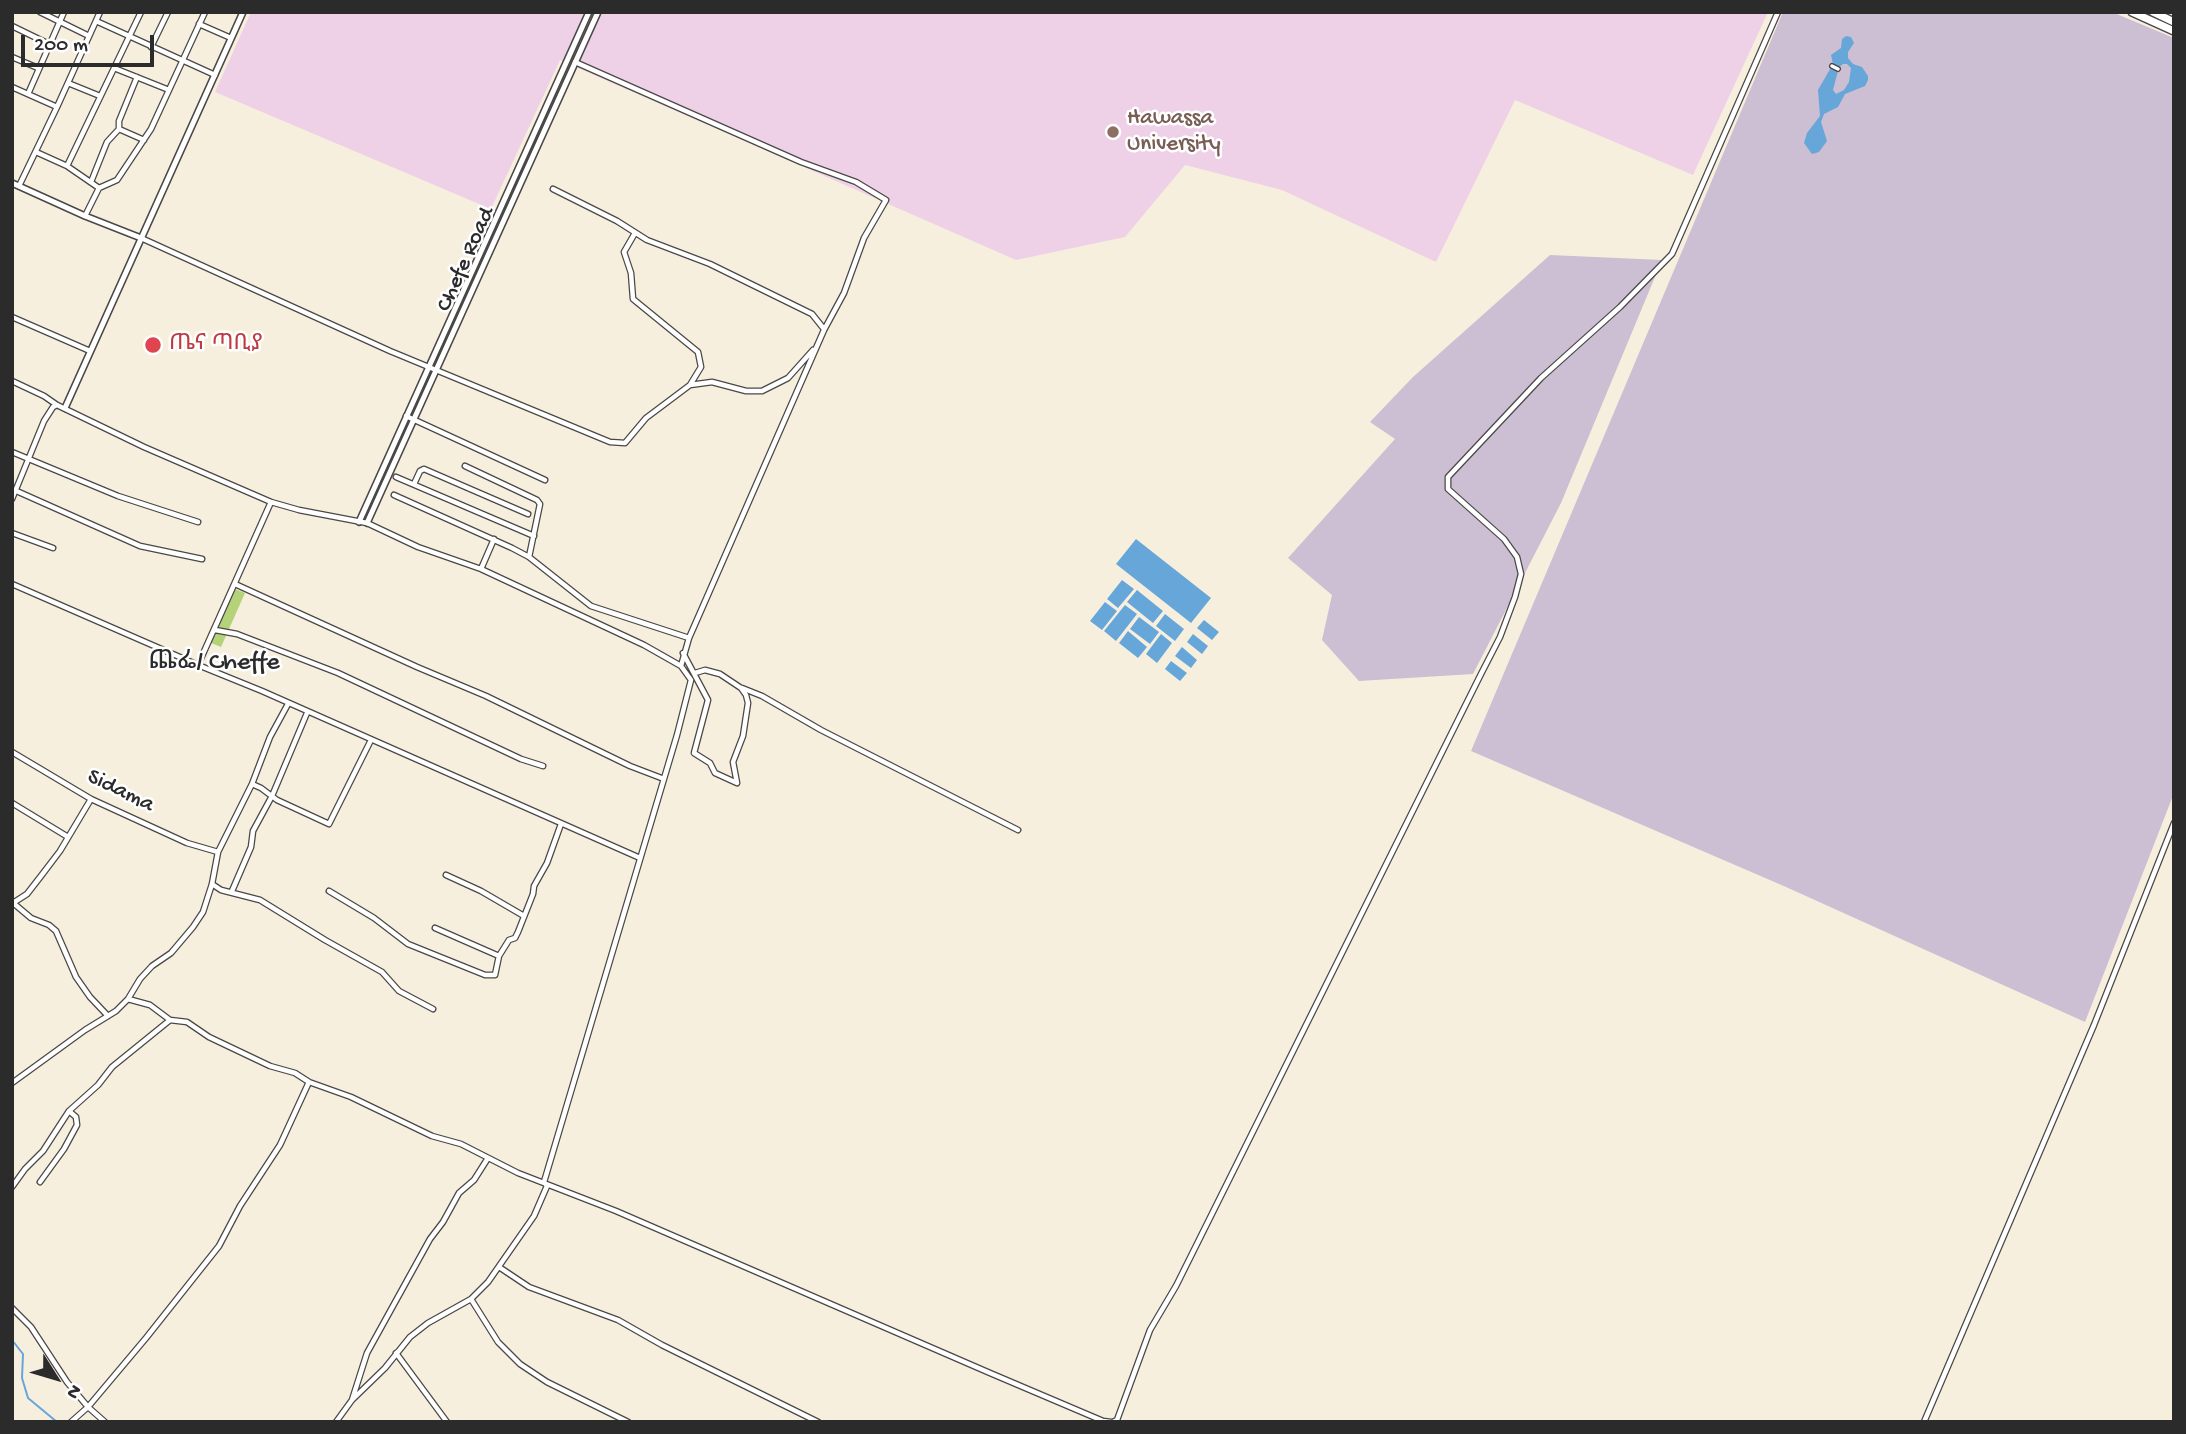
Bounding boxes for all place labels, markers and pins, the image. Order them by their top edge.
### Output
place label: Hawassa University [1127,105,1221,159]
marker: Hawassa University [1105,124,1121,140]
place label: ጤና ጣቢያ [169,331,262,359]
marker: ጤና ጣቢያ [143,335,163,355]

